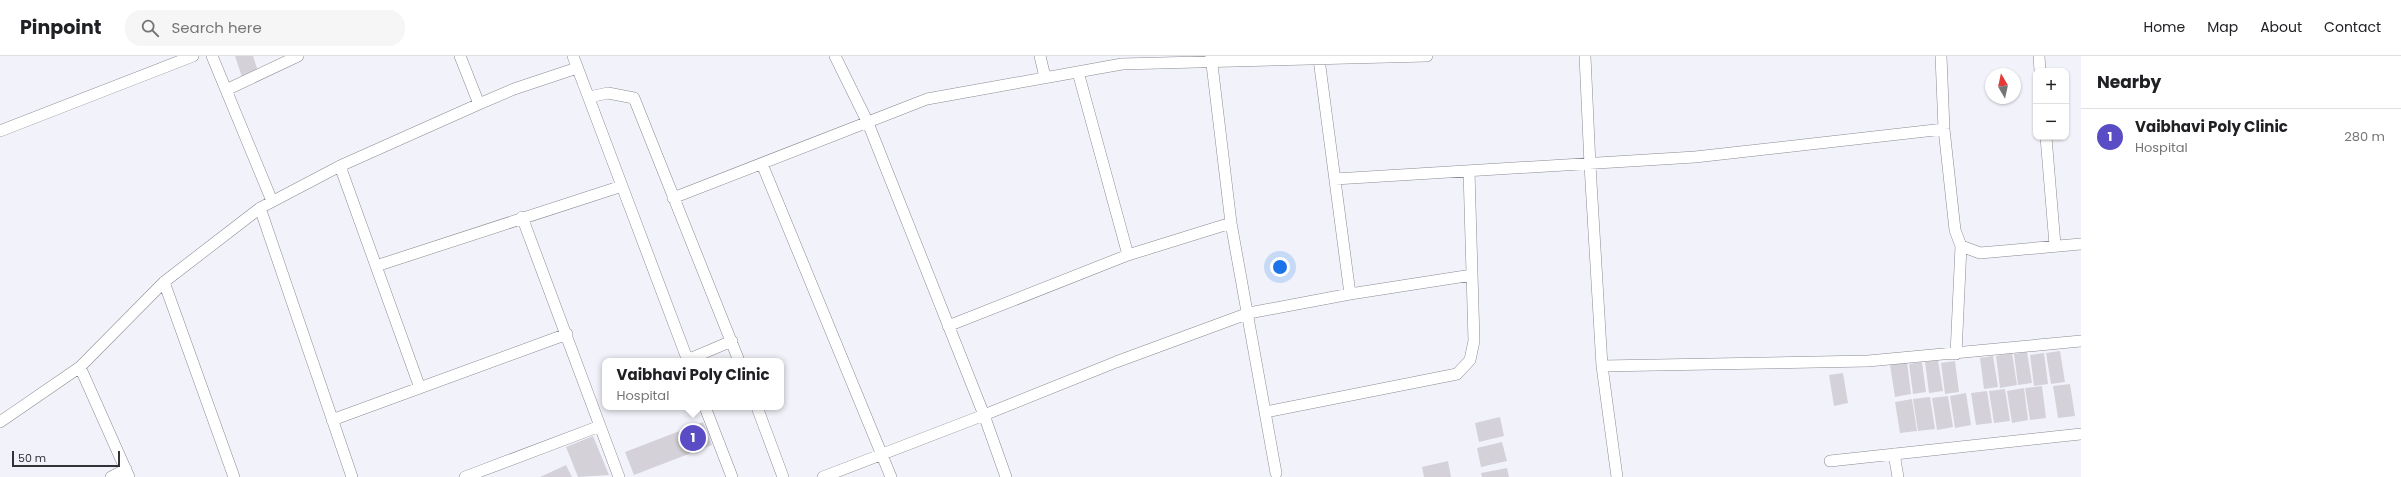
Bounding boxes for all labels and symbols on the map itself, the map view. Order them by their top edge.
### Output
north arrow [1985,68,2021,104]
your location [1270,257,1290,277]
pin: 1 [680,423,706,453]
scale bar [12,449,120,468]

